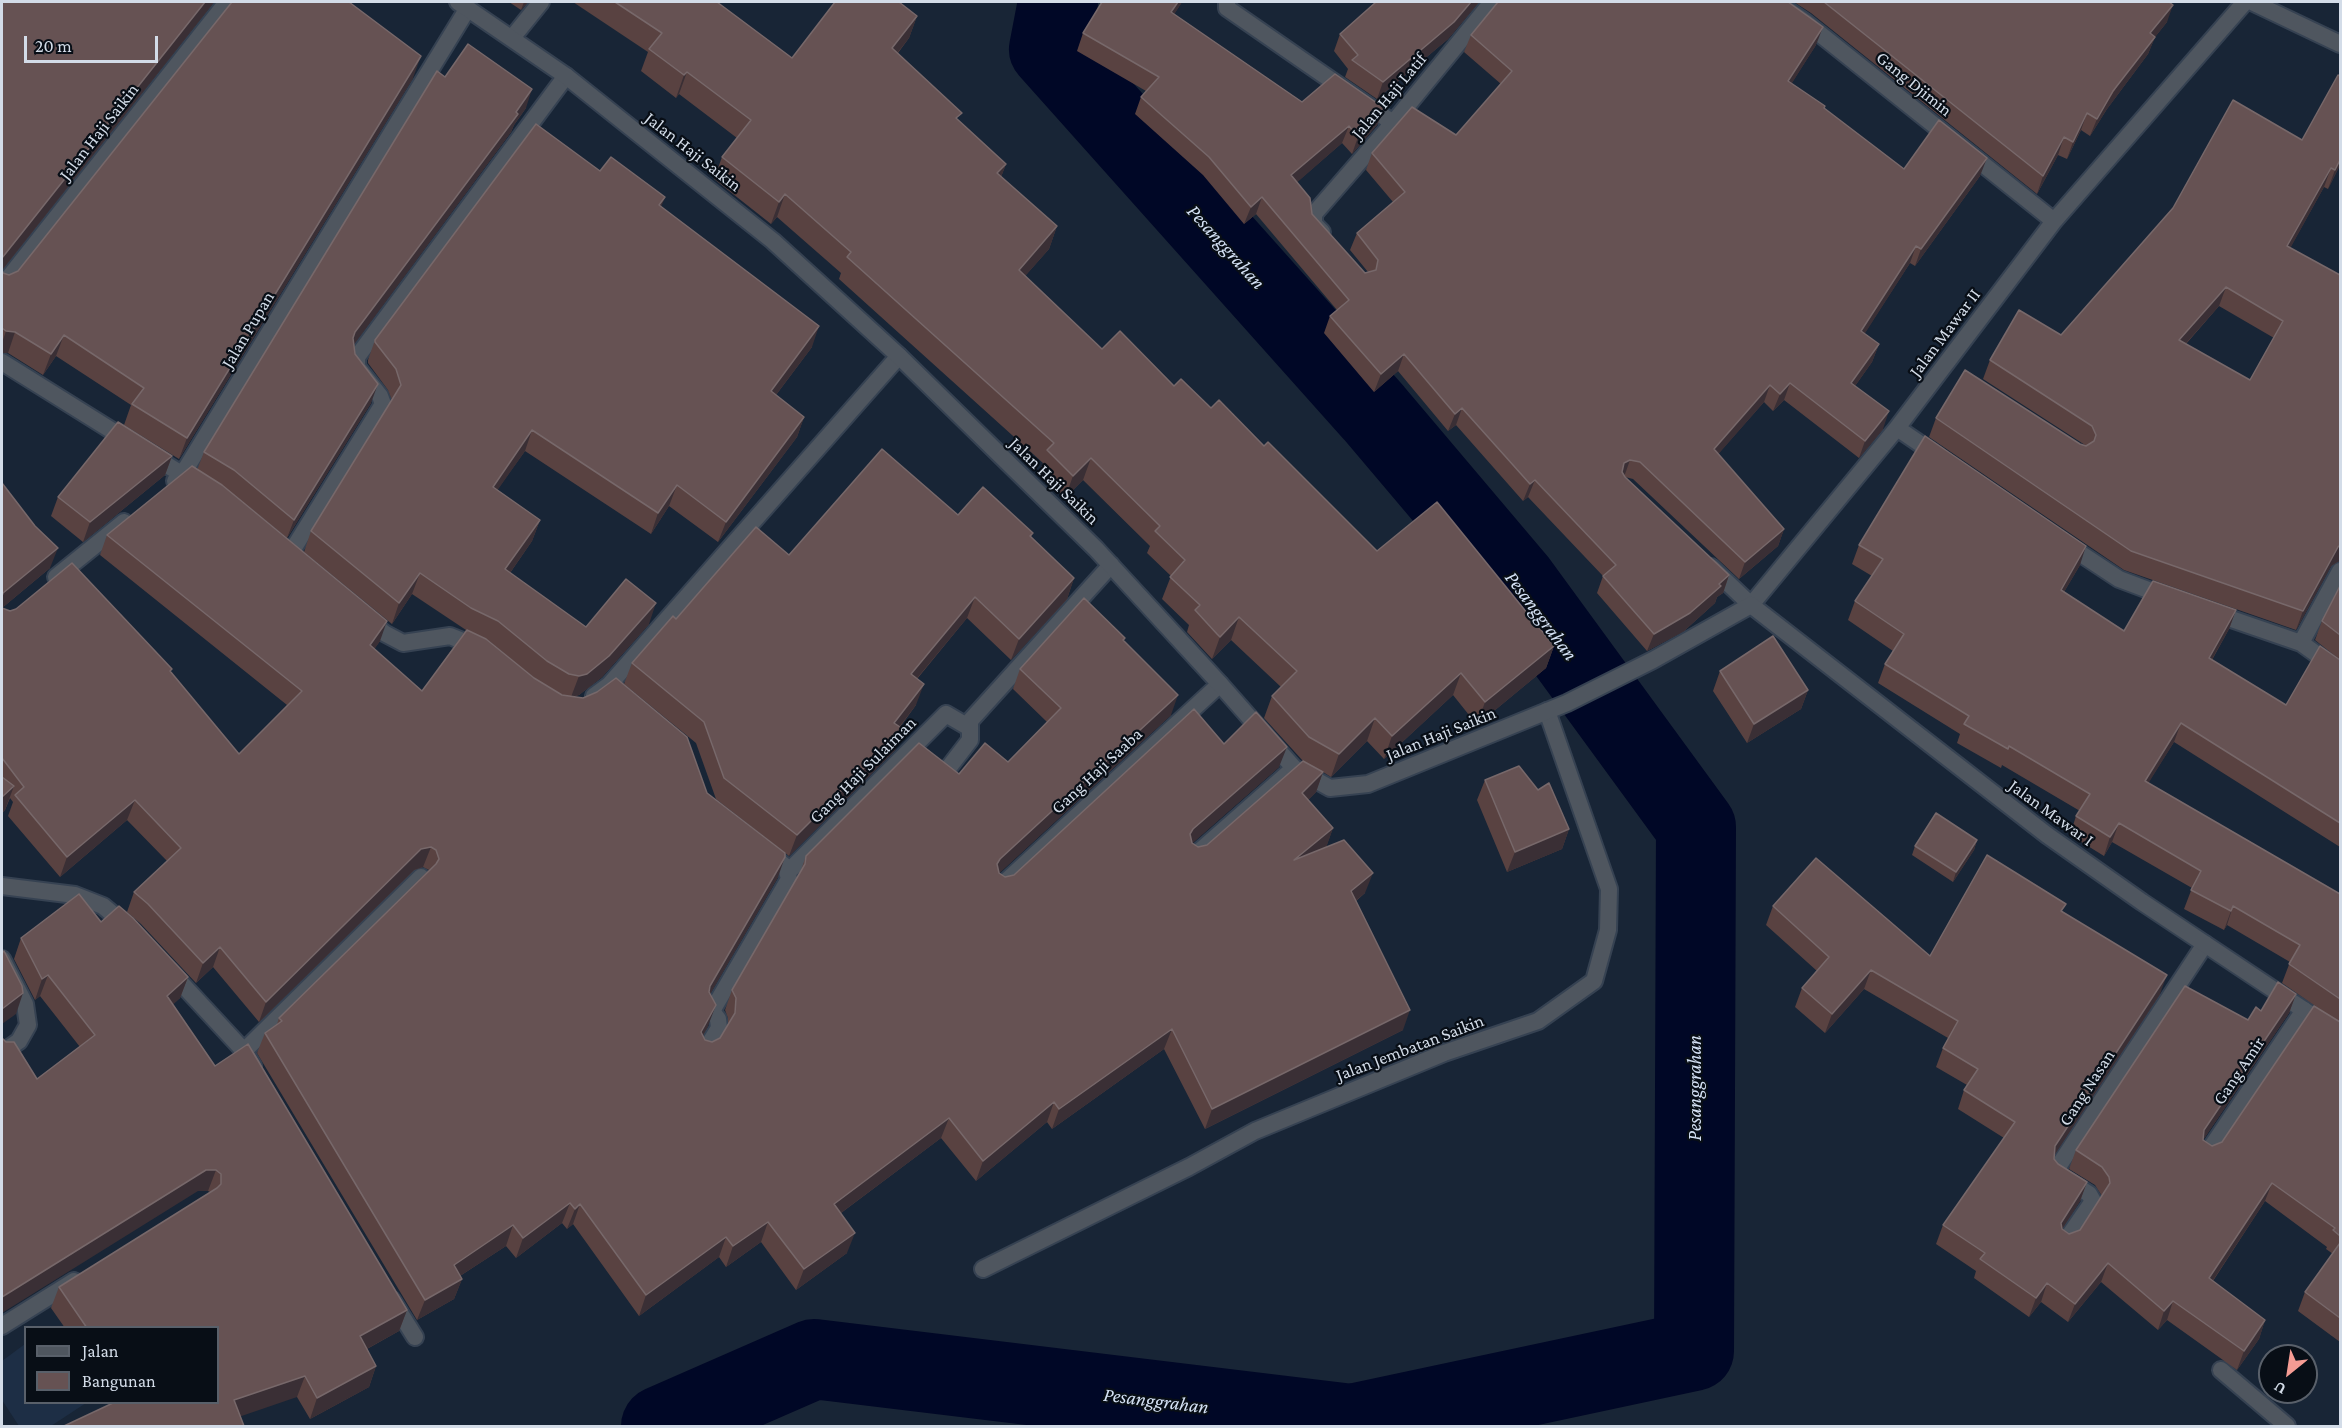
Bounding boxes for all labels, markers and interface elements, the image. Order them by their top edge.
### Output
scale bar [27,24,160,62]
text: 20 m [35,36,72,56]
street label: Gang Djimin [1872,47,1956,121]
street label: Jalan Haji Latif [1347,49,1431,143]
street label: Jalan Haji Saikin [55,79,143,185]
street label: Jalan Haji Saikin [640,108,746,196]
water label: Pesanggrahan [1182,200,1270,294]
street label: Jalan Mawar II [1905,285,1985,381]
street label: Jalan Pupan [217,288,279,372]
street label: Jalan Haji Saikin [1004,433,1104,529]
water label: Pesanggrahan [1500,566,1582,666]
street label: Jalan Haji Saikin [1383,702,1499,766]
street label: Gang Haji Sulaiman [805,712,921,828]
street label: Gang Haji Saaba [1047,723,1147,819]
street label: Jalan Mawar I [2004,775,2098,851]
street label: Jalan Jembatan Saikin [1333,1010,1487,1086]
street label: Gang Amir [2208,1033,2270,1109]
water label: Pesanggrahan [1683,1035,1707,1141]
street label: Gang Nasan [2054,1046,2120,1130]
legend [24,1326,219,1404]
text: Jalan [82,1341,118,1361]
north arrow [2258,1344,2318,1404]
text: Bangunan [82,1371,156,1391]
text: U [2271,1378,2289,1398]
water label: Pesanggrahan [1102,1383,1210,1419]

